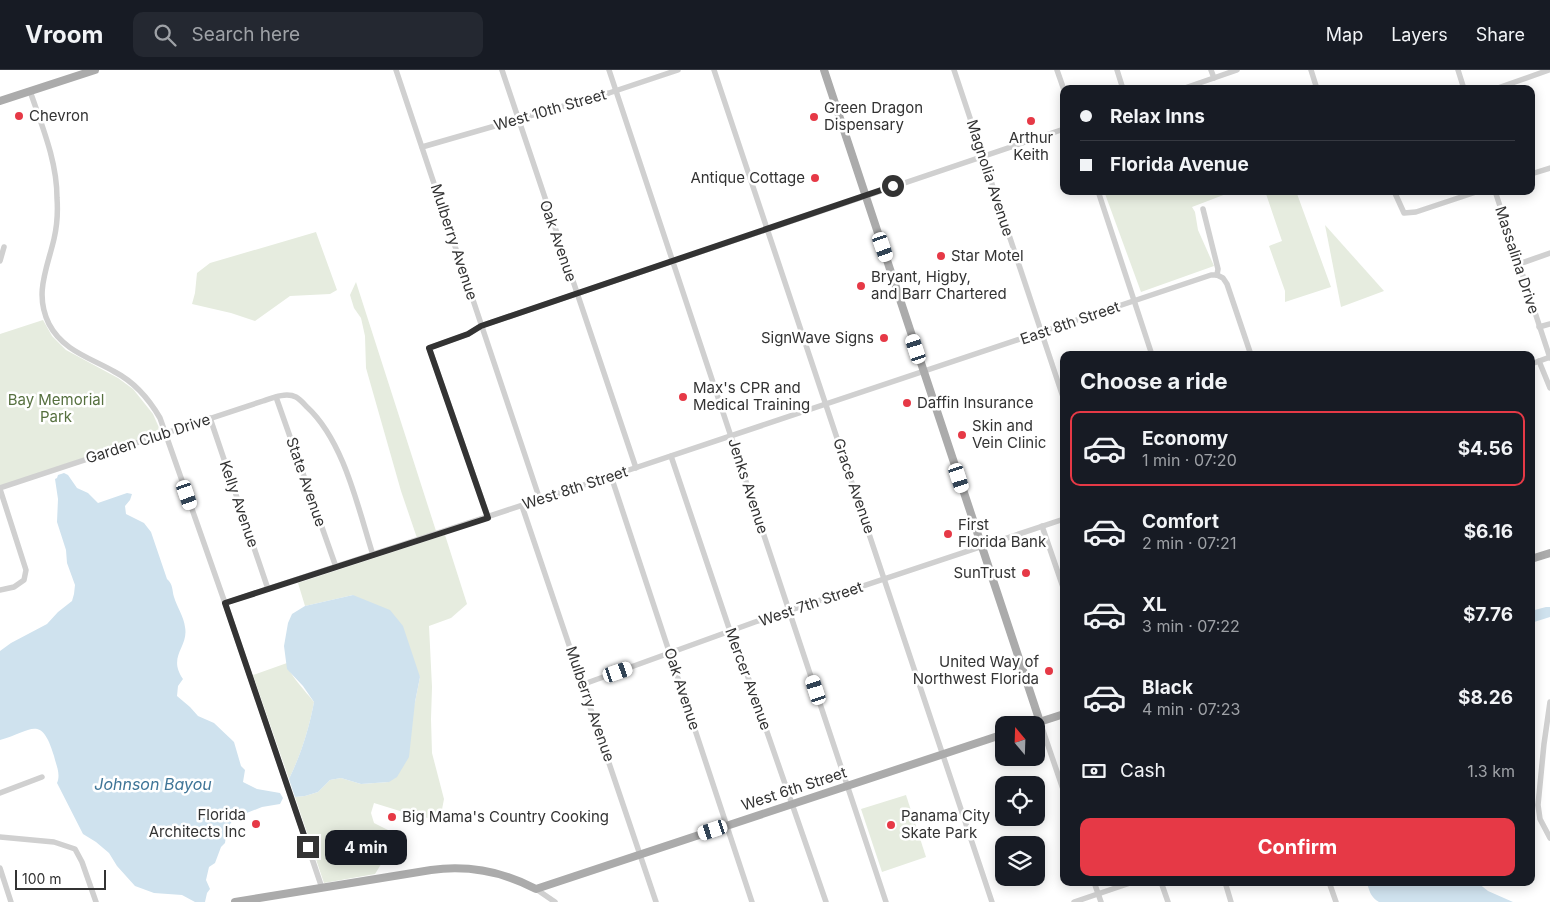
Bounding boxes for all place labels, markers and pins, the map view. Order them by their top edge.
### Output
place label: Green Dragon Dispensary [824,98,923,134]
place label: Chevron [29,106,89,125]
marker: Chevron [13,110,25,122]
marker: Green Dragon Dispensary [808,111,820,123]
marker: Arthur Keith [1025,115,1037,127]
place label: Arthur Keith [1009,128,1054,164]
place label: Antique Cottage [690,168,805,187]
marker: Antique Cottage [809,172,821,184]
place label: Star Motel [951,246,1024,265]
marker: Star Motel [935,250,947,262]
place label: Bryant, Higby, and Barr Chartered [871,267,1007,303]
marker: Bryant, Higby, and Barr Chartered [855,280,867,292]
place label: SignWave Signs [761,328,874,347]
marker: SignWave Signs [878,332,890,344]
place label: Max's CPR and Medical Training [693,378,810,414]
marker: Max's CPR and Medical Training [677,391,689,403]
place label: Daffin Insurance [917,393,1033,412]
marker: Daffin Insurance [901,397,913,409]
place label: Skin and Vein Clinic [972,416,1046,452]
marker: Skin and Vein Clinic [956,429,968,441]
place label: First Florida Bank [958,515,1047,551]
marker: First Florida Bank [942,528,954,540]
place label: SunTrust [953,563,1016,582]
marker: SunTrust [1020,567,1032,579]
place label: United Way of Northwest Florida [913,652,1039,688]
marker: United Way of Northwest Florida [1043,665,1055,677]
place label: Florida Architects Inc [149,805,246,841]
place label: Panama City Skate Park [901,806,991,842]
place label: Big Mama's Country Cooking [402,807,609,826]
marker: Big Mama's Country Cooking [386,811,398,823]
marker: Florida Architects Inc [250,818,262,830]
marker: Panama City Skate Park [885,819,897,831]

